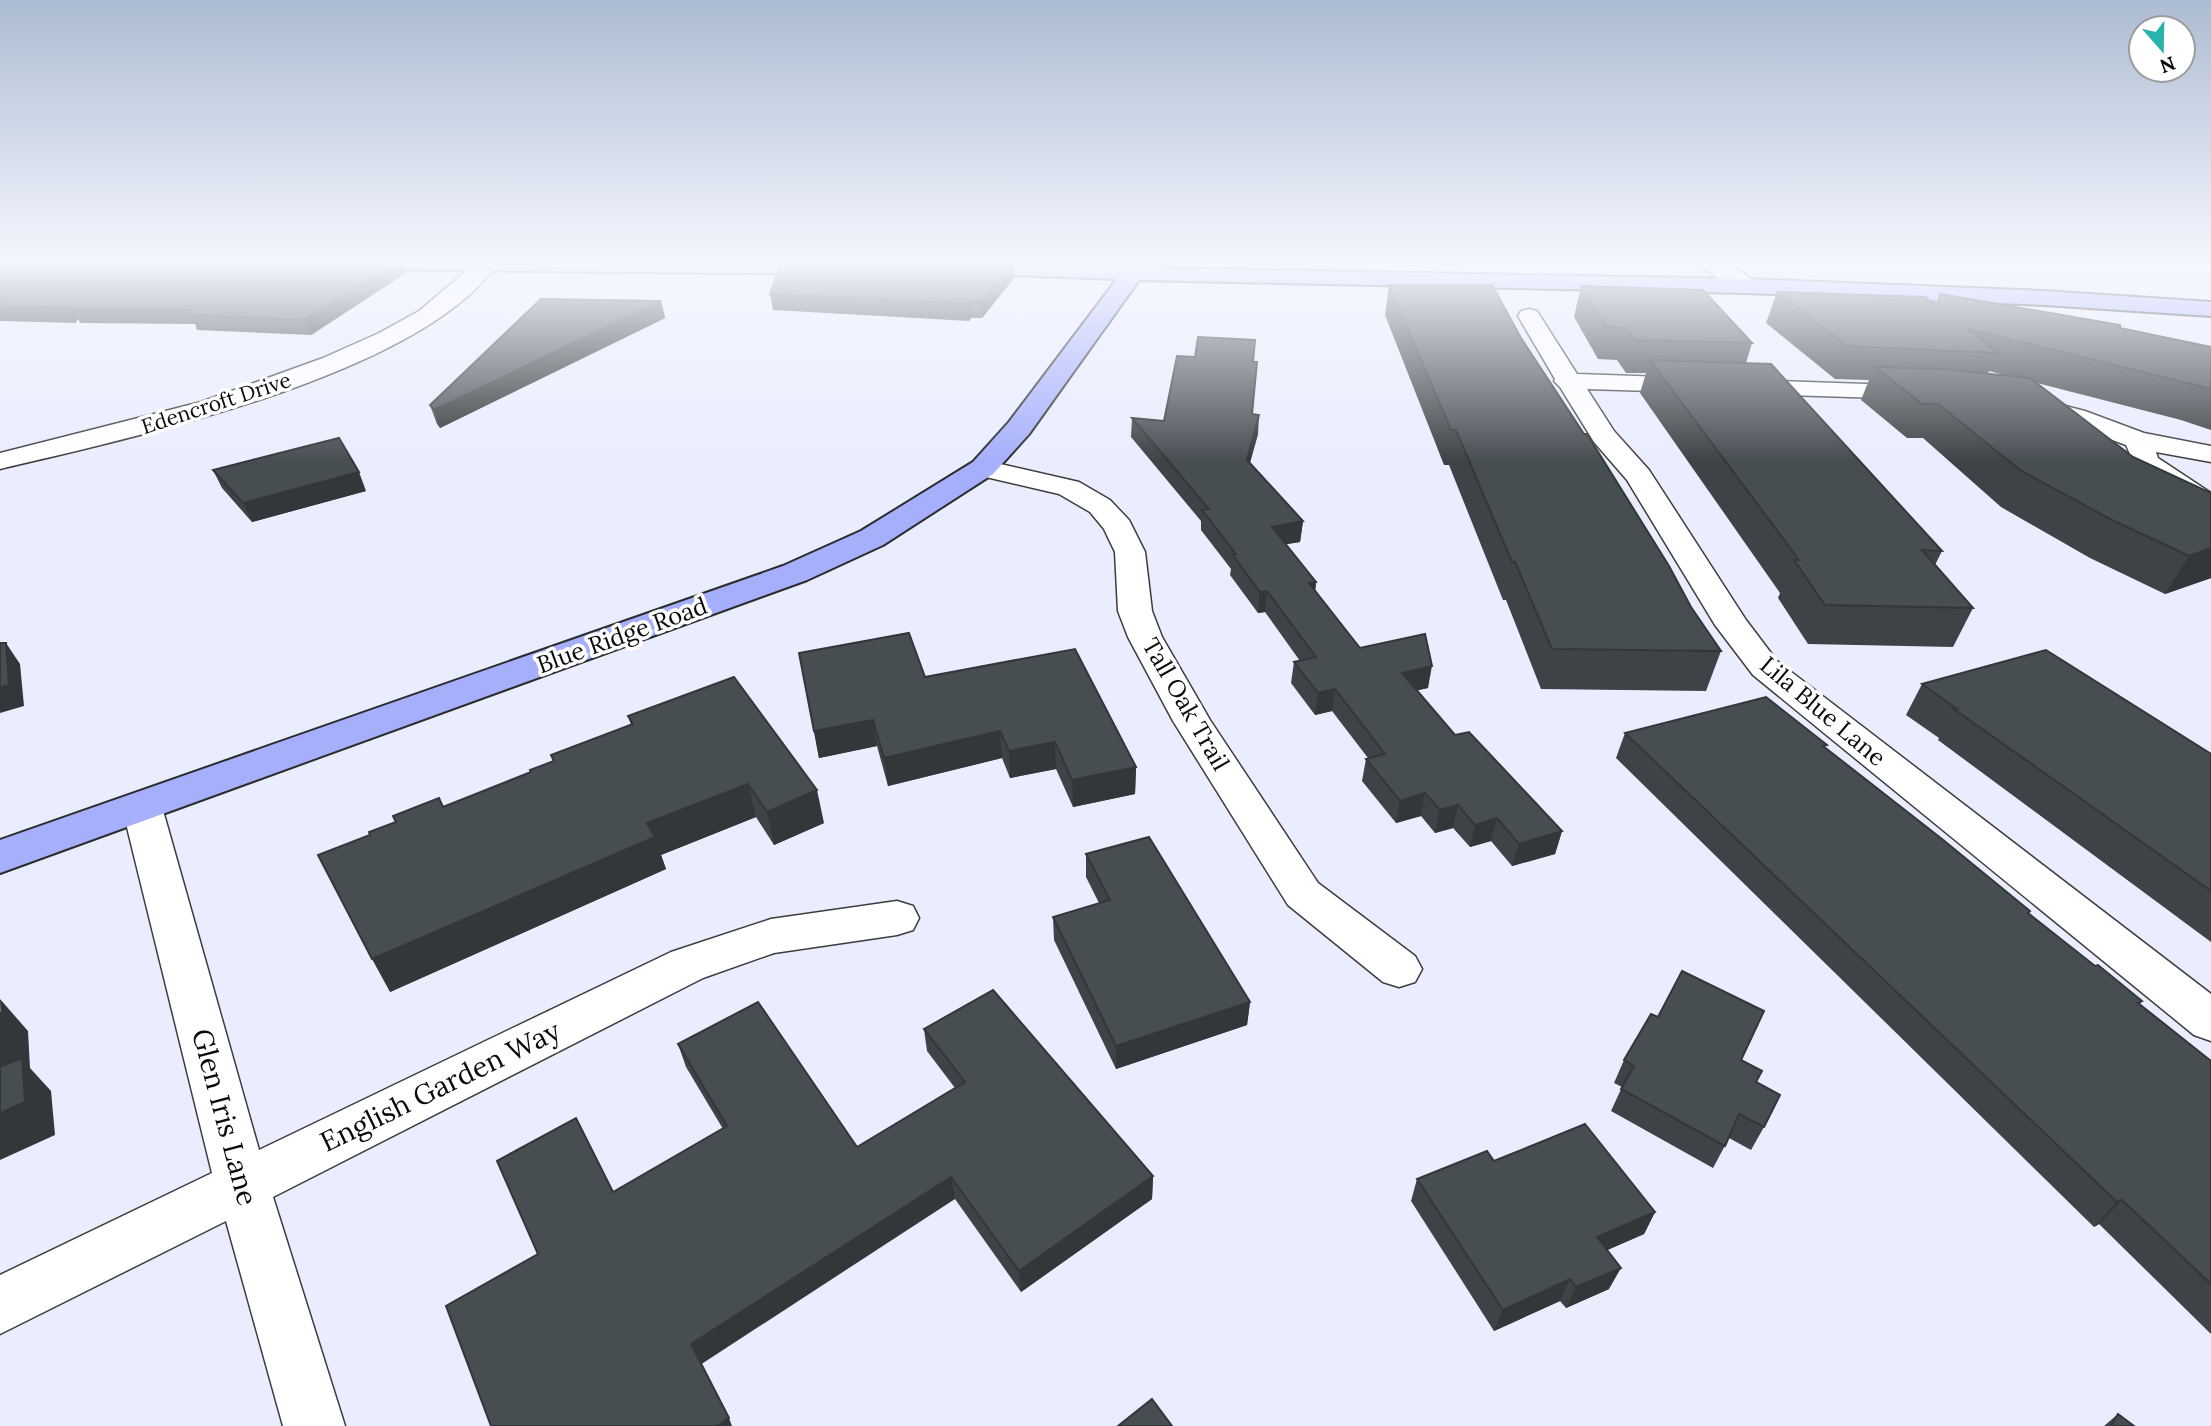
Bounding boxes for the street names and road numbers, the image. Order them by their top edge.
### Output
street label: Edencroft Drive [138,366,294,440]
street label: Blue Ridge Road [532,590,712,680]
street label: Tall Oak Trail [1136,632,1236,776]
street label: Lila Blue Lane [1754,649,1892,773]
street label: English Garden Way [314,1012,566,1160]
street label: Glen Iris Lane [184,1025,266,1209]

